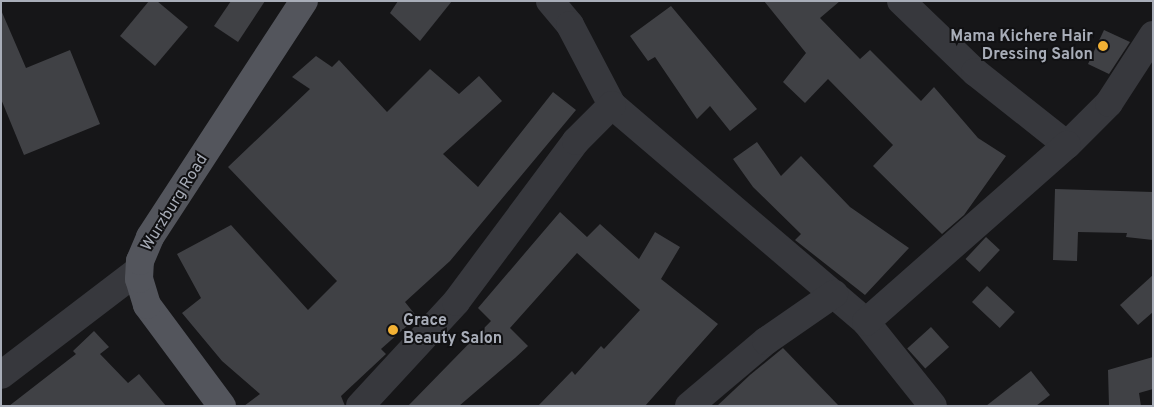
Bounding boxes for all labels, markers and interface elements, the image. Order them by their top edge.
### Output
place label: Mama Kichere Hair Dressing Salon [950,27,1093,65]
marker: Mama Kichere Hair Dressing Salon [1097,40,1109,52]
street label: Wurzburg Road [138,151,212,255]
place label: Grace Beauty Salon [403,311,502,349]
marker: Grace Beauty Salon [387,324,399,336]

